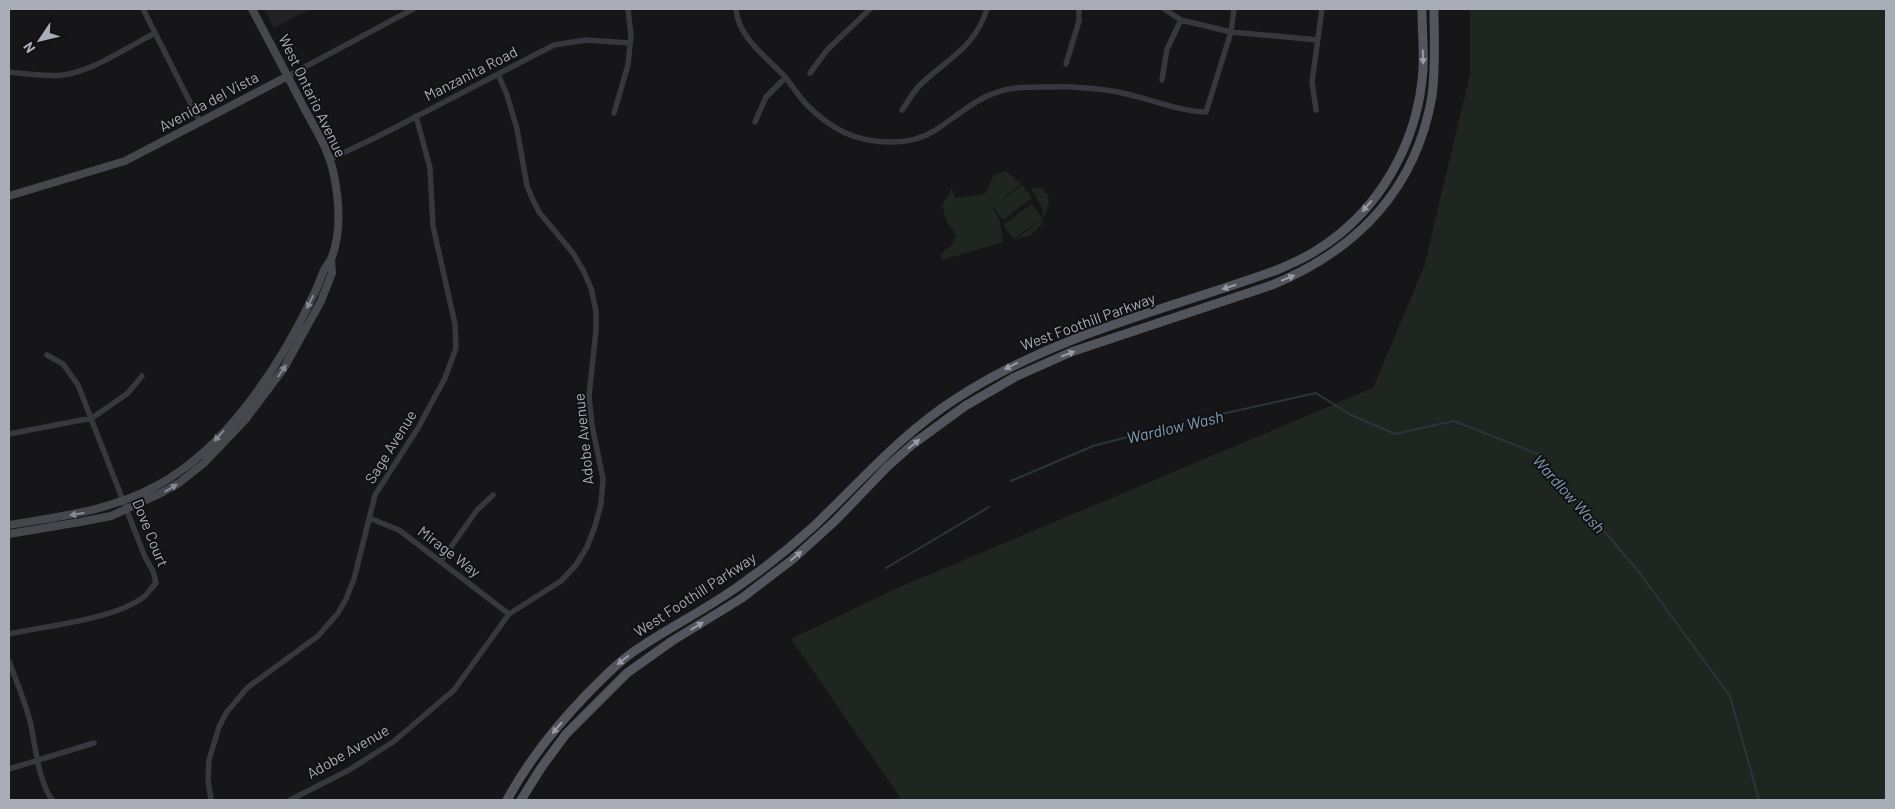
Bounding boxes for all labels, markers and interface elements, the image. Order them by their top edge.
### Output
north arrow [15,15,65,65]
street label: West Ontario Avenue [275,31,350,160]
text: N [19,39,39,56]
street label: Manzanita Road [421,42,520,104]
one-way arrow [1419,50,1427,66]
street label: Avenida del Vista [156,67,261,135]
one-way arrow [1362,200,1373,213]
one-way arrow [1281,274,1295,282]
one-way arrow [1222,284,1237,291]
street label: West Foothill Parkway [1018,288,1158,354]
one-way arrow [306,295,314,310]
one-way arrow [1061,349,1075,357]
one-way arrow [1004,362,1018,370]
one-way arrow [277,364,286,377]
street label: Adobe Avenue [569,392,597,486]
street label: Sage Avenue [361,406,420,486]
water label: Wardlow Wash [1125,406,1225,447]
one-way arrow [213,430,225,442]
one-way arrow [907,439,920,450]
water label: Wardlow Wash [1529,451,1609,537]
one-way arrow [164,483,177,492]
street label: Dove Court [129,496,173,569]
one-way arrow [68,510,84,518]
street label: Mirage Way [415,522,484,581]
street label: West Foothill Parkway [630,548,759,640]
one-way arrow [789,551,802,562]
one-way arrow [690,621,703,631]
one-way arrow [616,655,630,665]
street label: Adobe Avenue [303,720,392,782]
one-way arrow [552,721,563,734]

